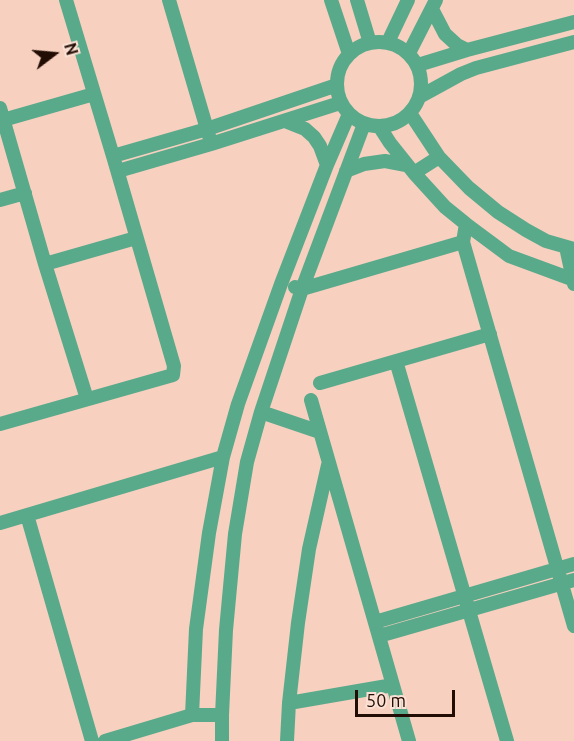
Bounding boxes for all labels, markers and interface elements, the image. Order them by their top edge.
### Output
north arrow [24,24,84,84]
text: N [61,41,82,57]
scale bar [358,678,458,716]
text: 50 m [366,690,406,710]

